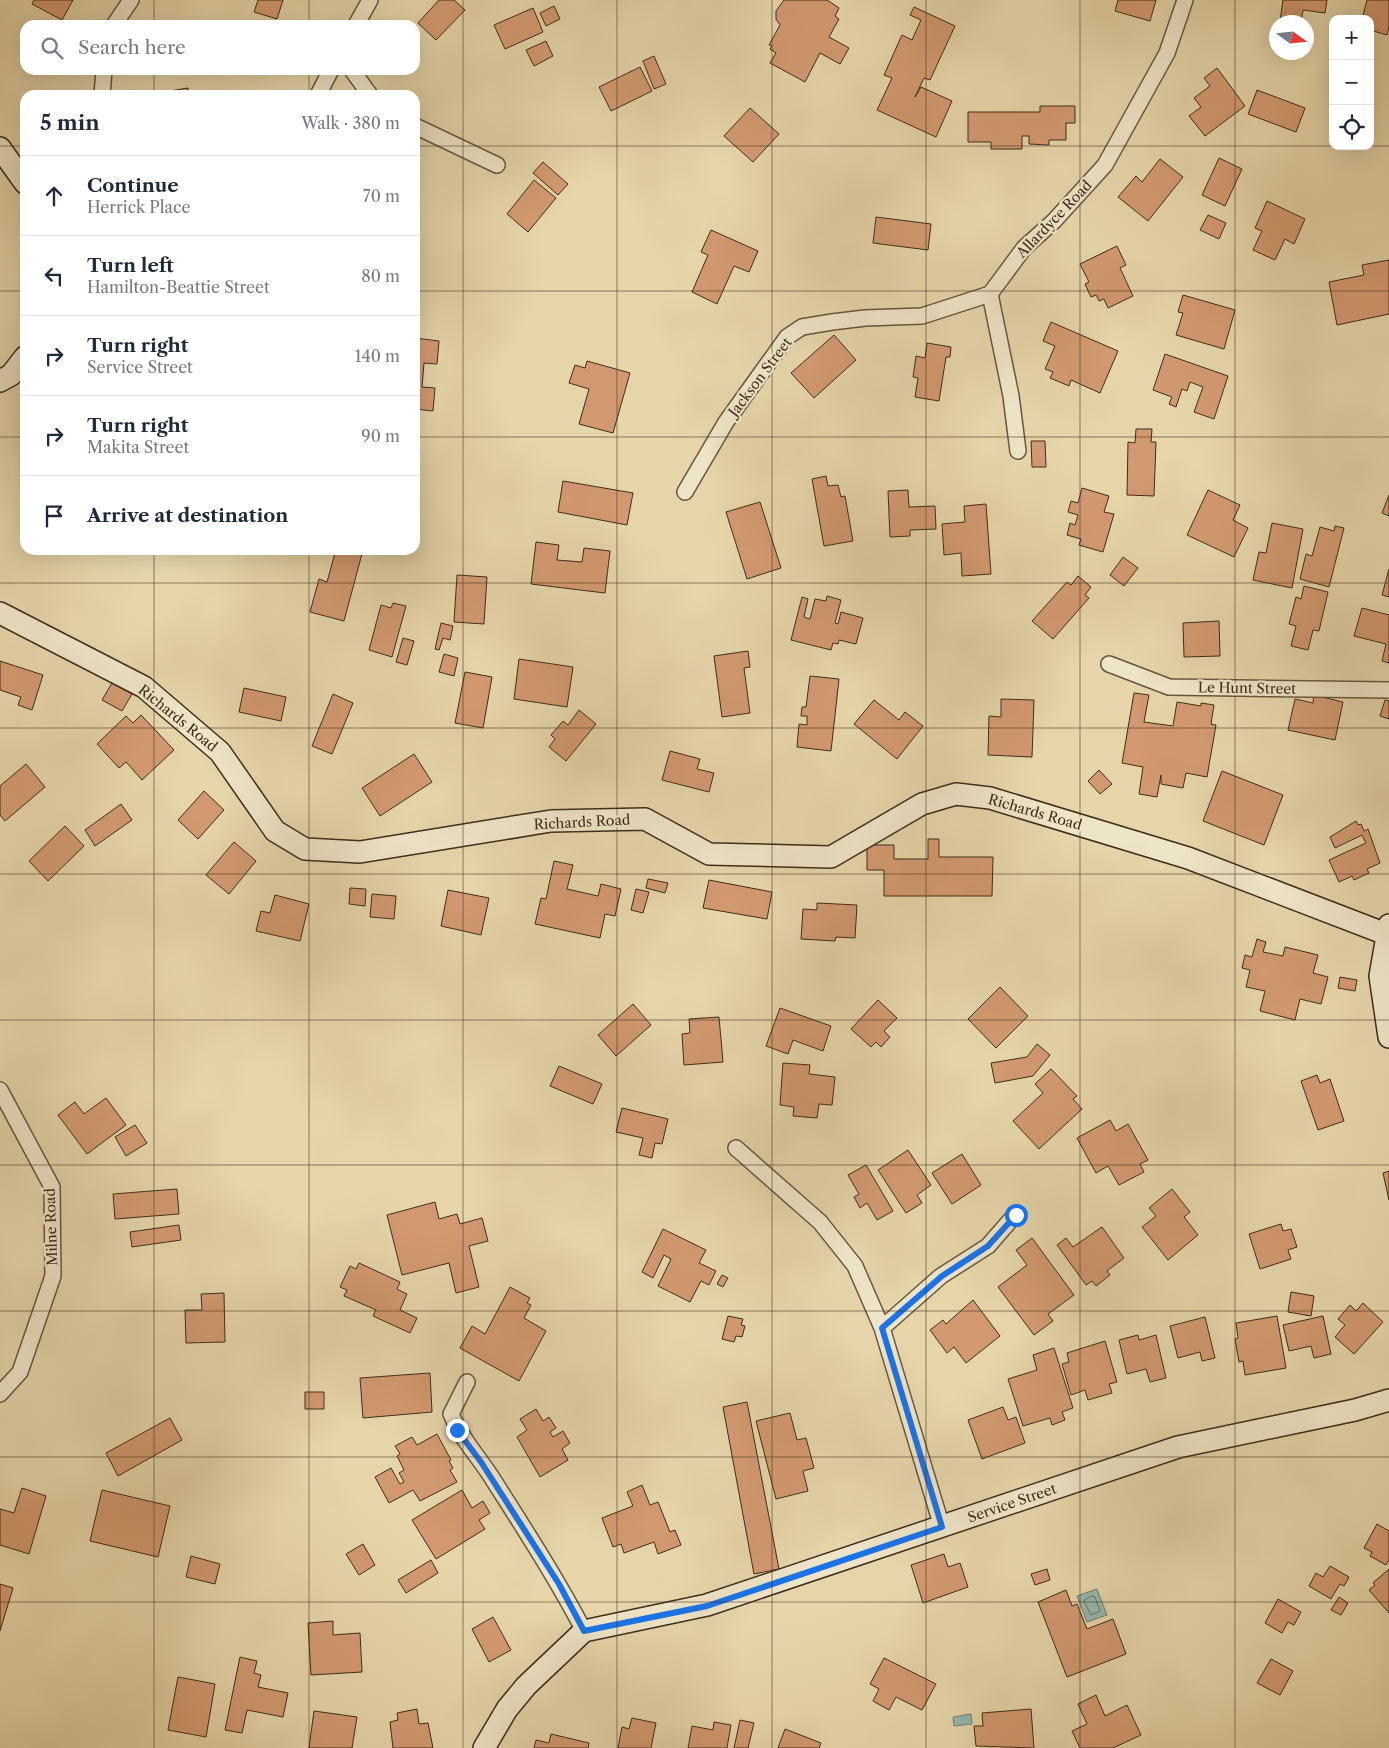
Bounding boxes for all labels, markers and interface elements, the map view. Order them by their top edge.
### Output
north arrow [1269,15,1314,60]
map controls [1329,15,1374,150]
button: + [1329,15,1374,60]
search box [20,20,420,75]
icon: search [38,34,66,62]
text: Search here [78,36,186,59]
button: − [1329,60,1374,105]
button: locate [1329,105,1374,150]
text: 5 min [40,110,100,135]
text: Walk · 380 m [301,113,400,133]
text: Continue [87,174,179,197]
street label: Allardyce Road [1012,176,1096,262]
icon: ahead [40,182,68,210]
text: 70 m [363,186,400,206]
text: Herrick Place [87,197,190,217]
text: Turn left [87,254,174,277]
icon: left [40,262,68,290]
text: 80 m [361,266,400,286]
text: Hamilton-Beattie Street [87,277,270,297]
text: Turn right [87,334,188,357]
street label: Jackson Street [723,334,796,422]
icon: right [40,342,68,370]
text: 140 m [355,346,400,366]
text: Service Street [87,357,193,377]
text: Turn right [87,414,188,437]
icon: right [40,422,68,450]
text: 90 m [361,426,400,446]
text: Makita Street [87,437,189,457]
icon: arrive [40,502,68,530]
text: Arrive at destination [87,504,288,527]
street label: Le Hunt Street [1198,678,1296,698]
street label: Richards Road [135,681,222,756]
street label: Richards Road [986,790,1084,834]
street label: Richards Road [533,810,631,834]
street label: Milne Road [41,1187,61,1266]
route start [1005,1204,1028,1227]
route end [446,1419,469,1442]
street label: Service Street [965,1479,1059,1527]

